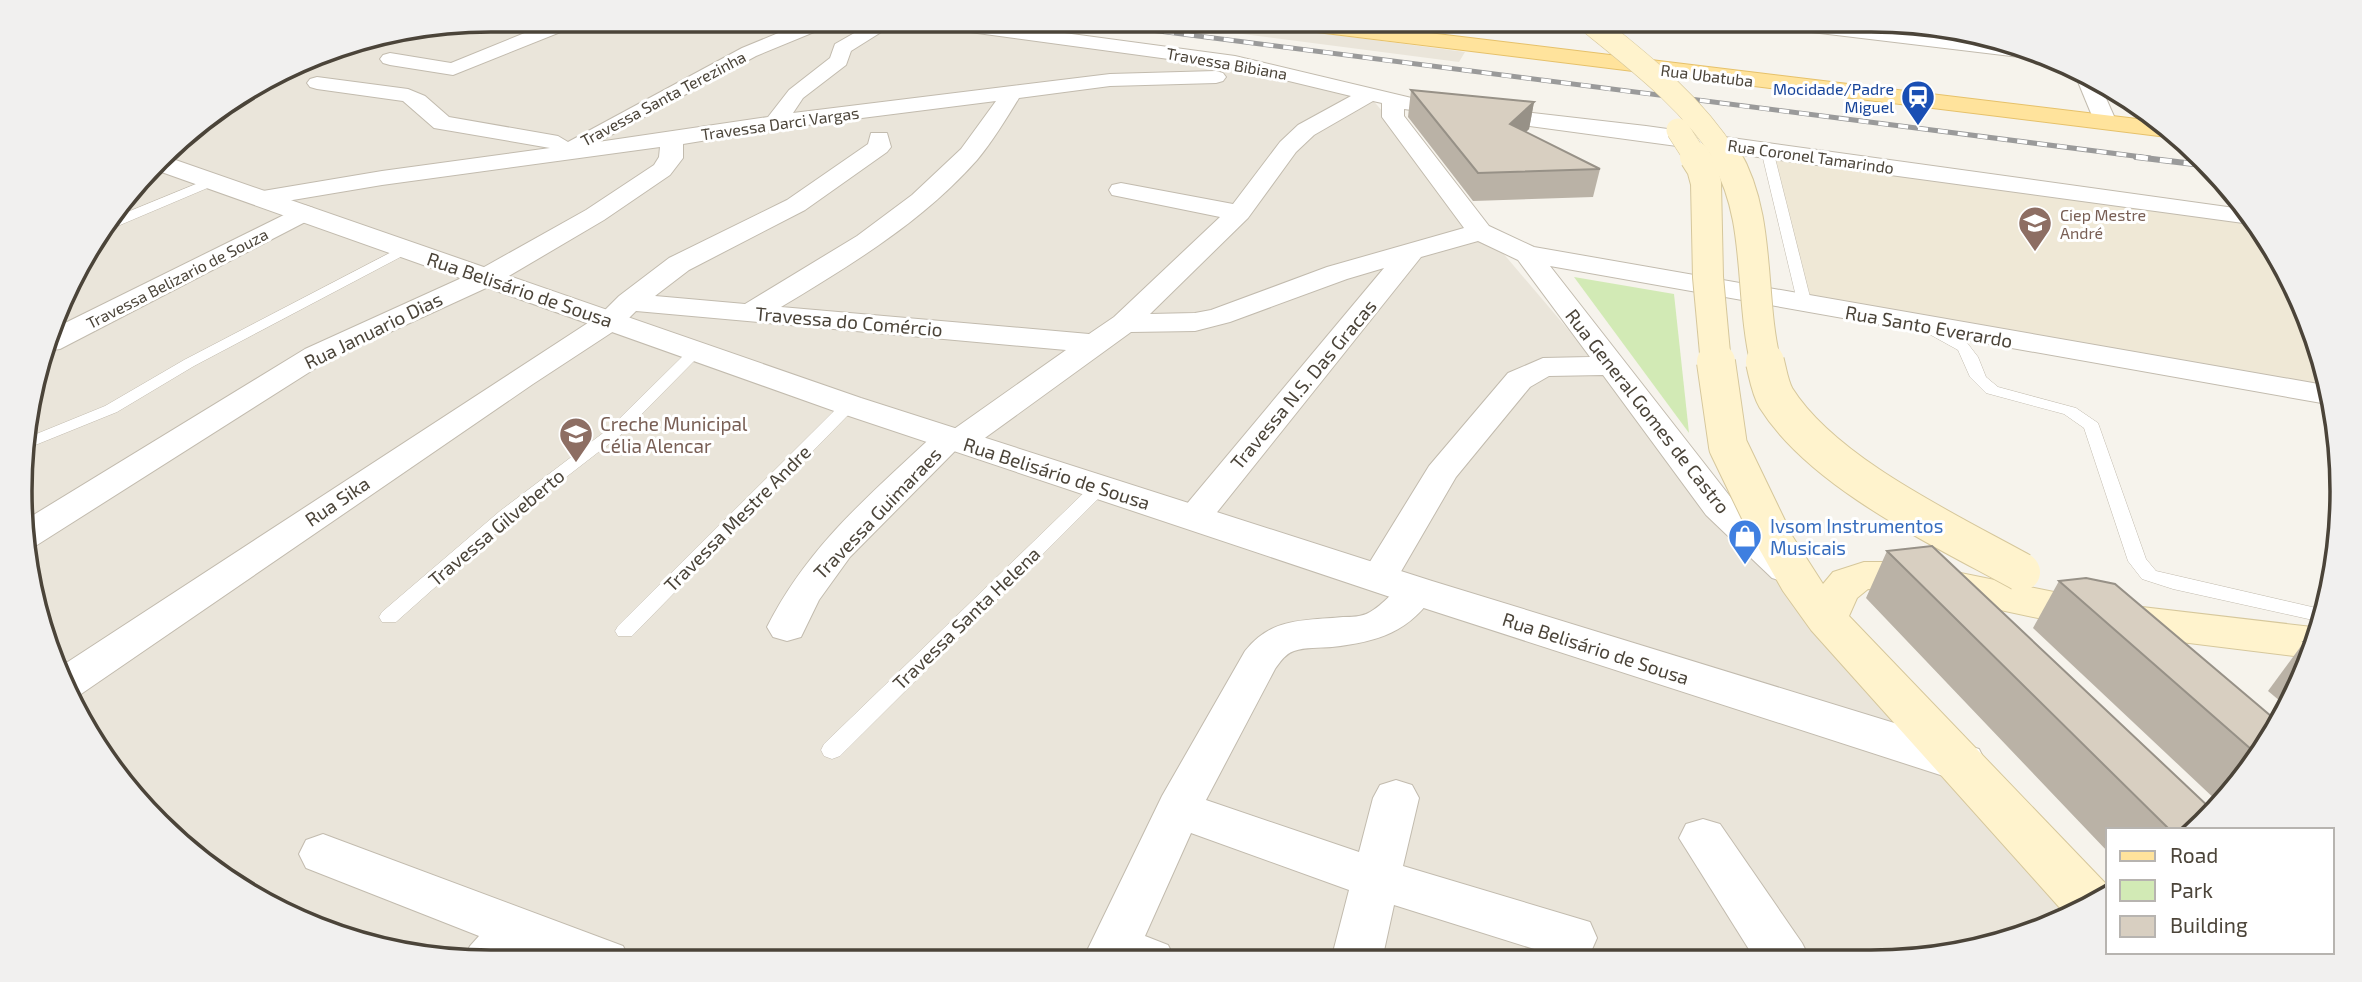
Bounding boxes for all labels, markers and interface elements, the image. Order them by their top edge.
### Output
street label: Travessa Bibiana [1165,43,1289,83]
street label: Travessa Santa Terezinha [577,46,749,150]
street label: Rua Ubatuba [1660,60,1754,90]
station icon: Mocidade/Padre Miguel [1899,78,1937,127]
place label: Mocidade/Padre Miguel [1773,79,1894,116]
street label: Travessa Darci Vargas [700,103,860,143]
street label: Rua Coronel Tamarindo [1727,135,1895,177]
school or university icon: Ciep Mestre André [2016,204,2054,253]
place label: Ciep Mestre André [2060,205,2146,242]
street label: Travessa Belizario de Souza [83,224,271,332]
street label: Rua Belisário de Sousa [424,246,616,332]
street label: Rua Januario Dias [300,287,446,373]
street label: Travessa N.S. Das Gracas [1225,294,1381,474]
street label: Rua Santo Everardo [1843,300,2015,352]
street label: Travessa do Comércio [754,301,944,341]
street label: Rua General Gomes de Castro [1561,304,1735,518]
place label: Creche Municipal Célia Alencar [600,412,748,457]
school or university icon: Creche Municipal Célia Alencar [557,415,595,464]
street label: Rua Belisário de Sousa [961,432,1153,514]
street label: Travessa Mestre Andre [659,440,815,596]
street label: Travessa Guimaraes [808,442,946,584]
street label: Travessa Gilveberto [423,463,569,591]
street label: Rua Sika [300,471,374,531]
place label: Ivsom Instrumentos Musicais [1770,514,1943,559]
shop icon: Ivsom Instrumentos Musicais [1726,517,1764,566]
street label: Travessa Santa Helena [888,542,1044,694]
street label: Rua Belisário de Sousa [1500,607,1692,689]
legend [2106,828,2334,954]
text: Road [2170,842,2218,867]
text: Park [2170,877,2213,902]
text: Building [2170,912,2248,937]

